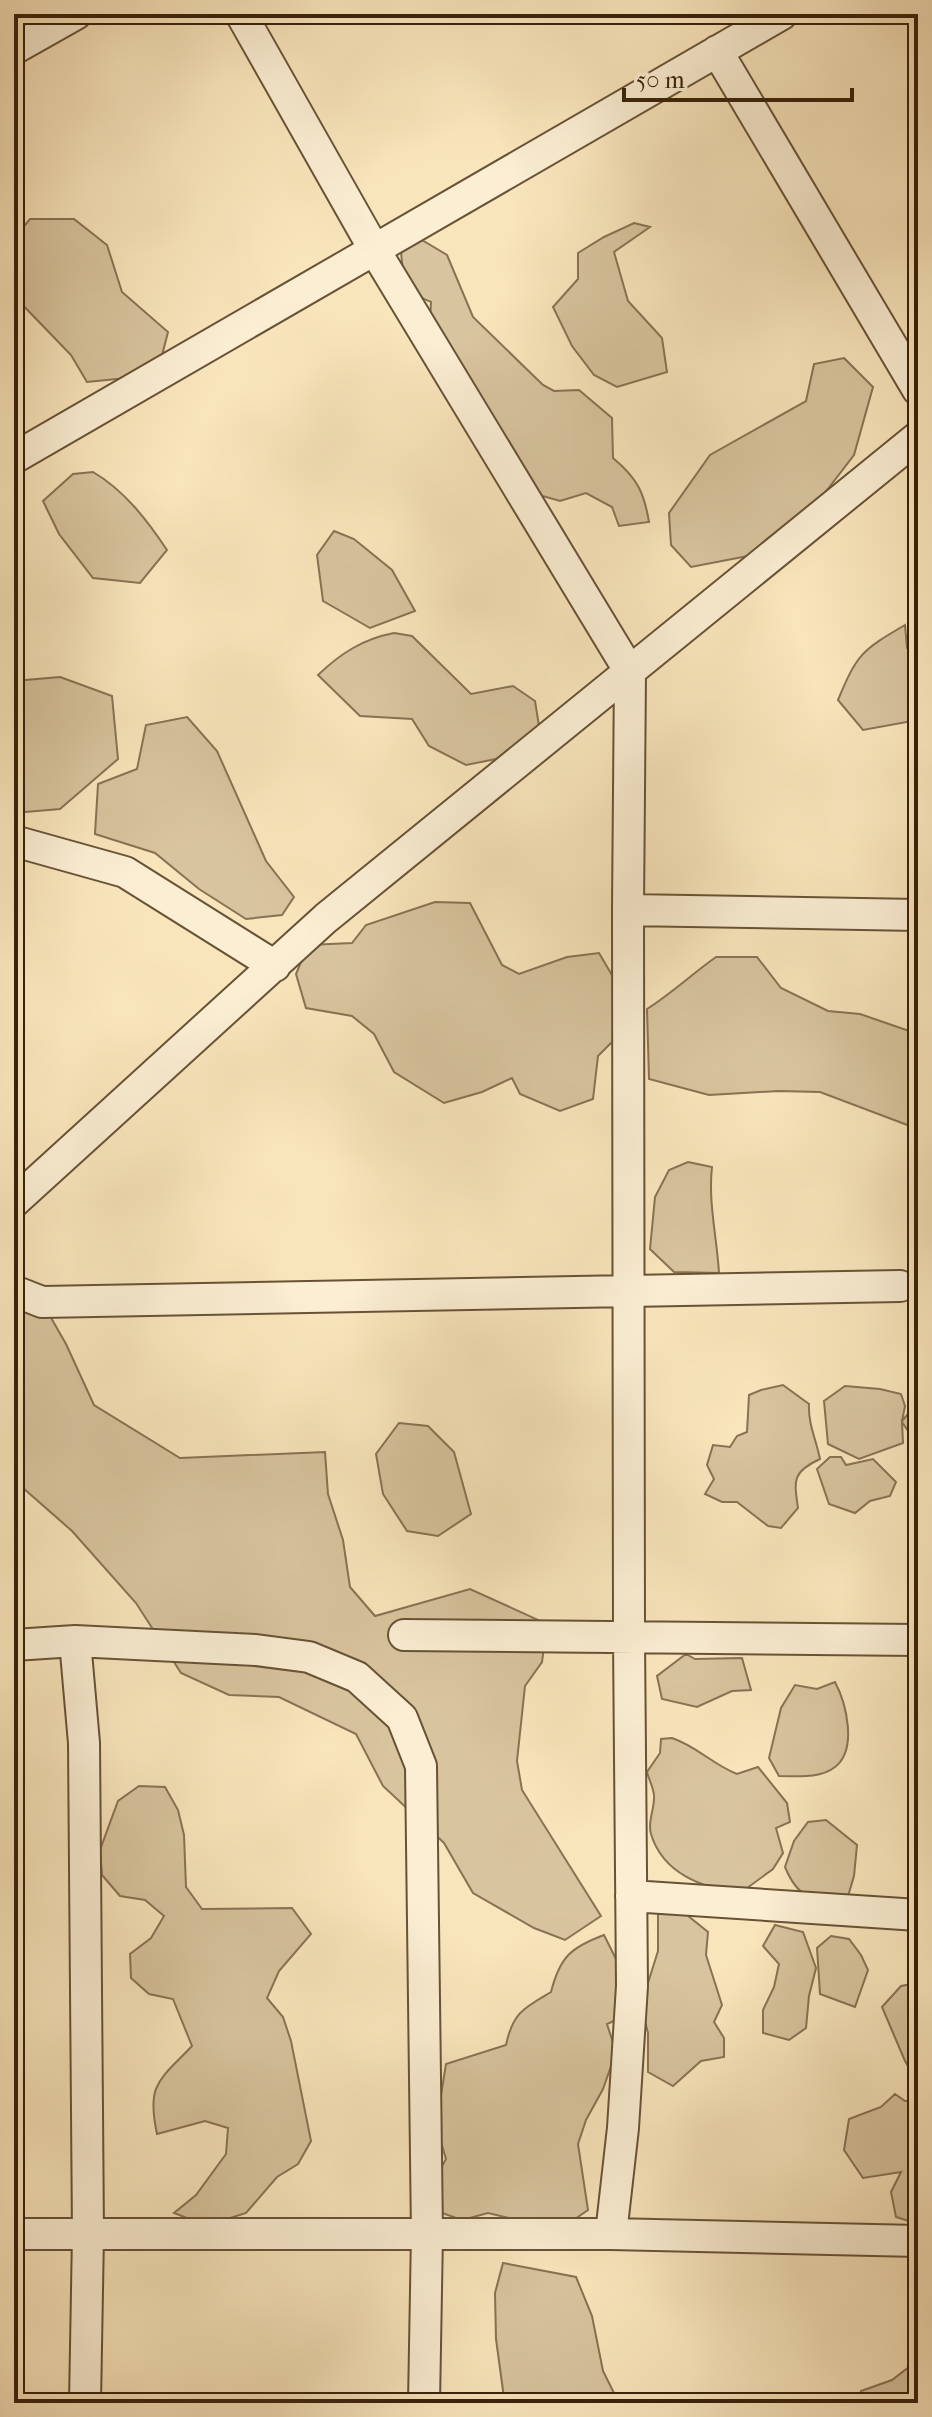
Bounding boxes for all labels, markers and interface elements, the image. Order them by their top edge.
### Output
scale bar [624,52,852,102]
text: 50 m [636,66,685,94]

